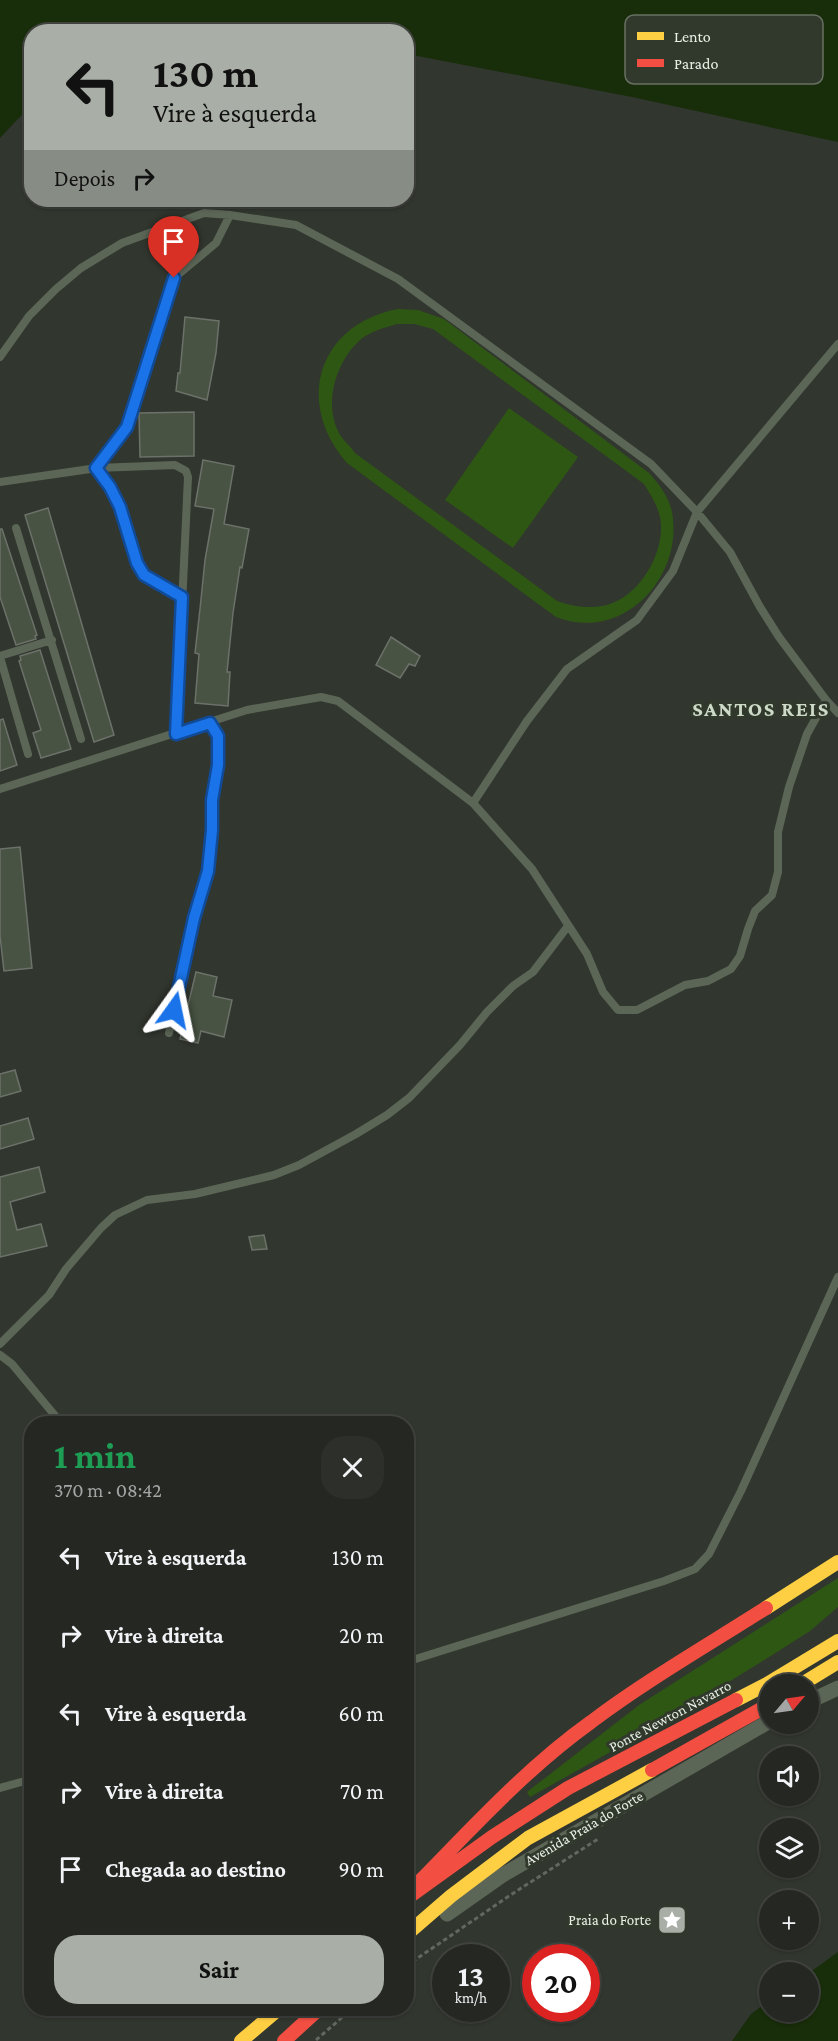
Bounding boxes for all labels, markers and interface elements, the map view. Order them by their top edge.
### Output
legend [625,15,823,84]
text: Lento [674,28,711,45]
icon: left [54,48,132,126]
text: 130 m [153,49,258,96]
text: Parado [674,55,718,72]
text: Vire à esquerda [153,98,317,128]
icon: right [127,162,160,195]
text: Depois [54,166,115,191]
pin [148,216,199,278]
icon: arrive [157,225,190,258]
district label: SANTOS REIS [692,697,830,721]
position arrow [142,978,206,1042]
text: 1 min [54,1436,136,1476]
button: close [321,1436,384,1499]
text: 370 m · 08:42 [54,1479,162,1501]
icon: left [54,1541,87,1574]
text: Vire à esquerda [105,1545,246,1570]
text: 130 m [332,1545,384,1570]
icon: right [54,1619,87,1652]
text: Vire à direita [105,1623,224,1648]
text: 20 m [339,1623,384,1648]
north arrow [759,1674,819,1734]
map controls [759,1674,819,2022]
street label: Ponte Newton Navarro [606,1677,734,1755]
icon: left [54,1697,87,1730]
text: Vire à esquerda [105,1701,246,1726]
text: 60 m [339,1701,384,1726]
button: sound [759,1746,819,1806]
icon: right [54,1775,87,1808]
text: Vire à direita [105,1779,224,1804]
text: 70 m [340,1779,384,1804]
street label: Avenida Praia do Forte [522,1787,646,1868]
button: layers [759,1818,819,1878]
icon: arrive [54,1853,87,1886]
text: Chegada ao destino [105,1857,286,1882]
text: 90 m [339,1857,384,1882]
button: + [759,1890,819,1950]
place icon: Praia do Forte [656,1904,688,1936]
place label: Praia do Forte [568,1912,651,1928]
button: Sair [54,1935,384,2004]
speed limit sign: 20 [522,1944,600,2022]
text: 13 [458,1959,484,1992]
button: − [759,1962,819,2022]
text: km/h [455,1990,487,2006]

